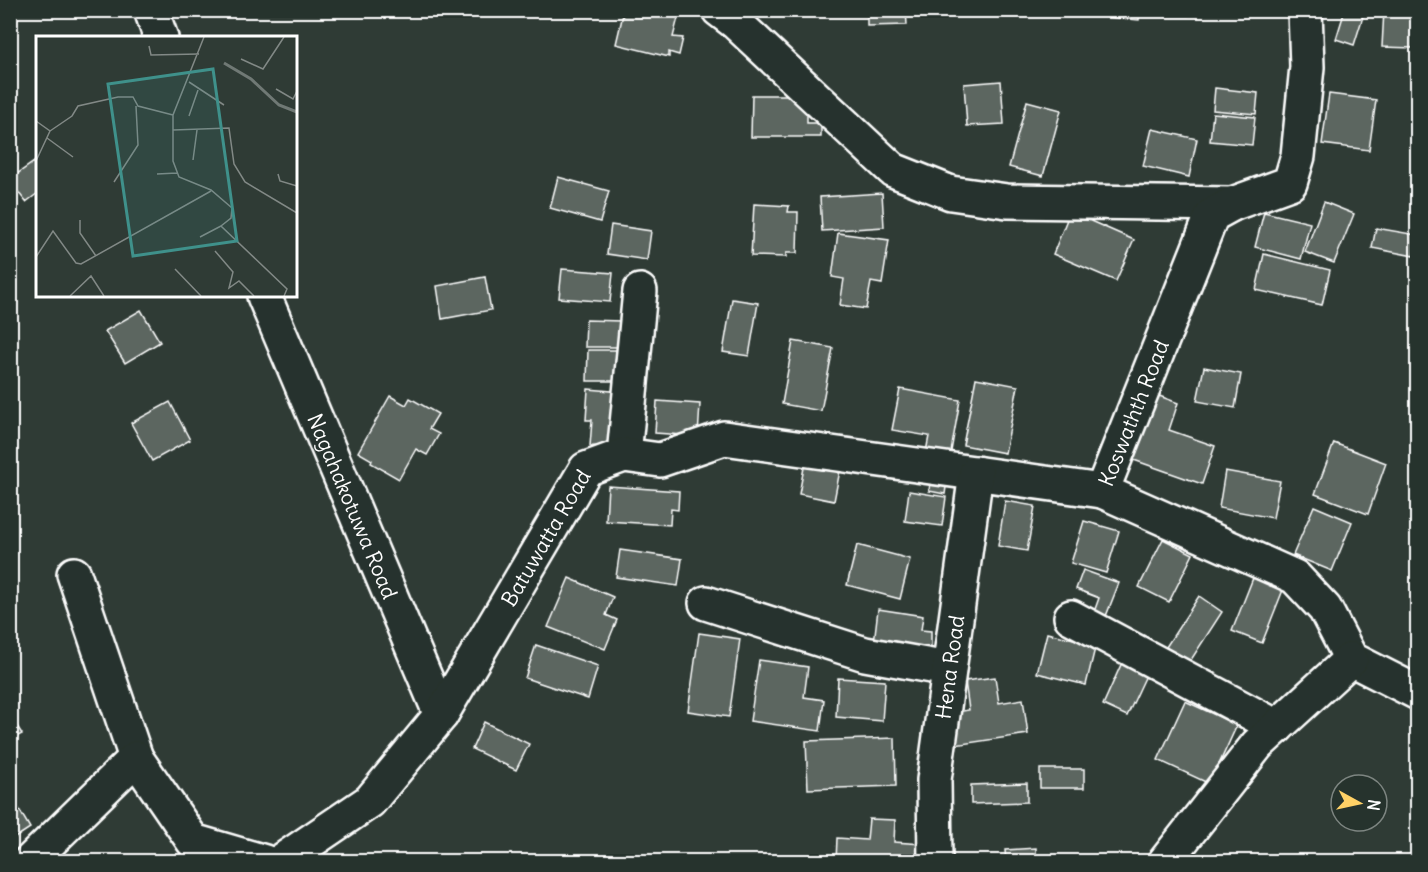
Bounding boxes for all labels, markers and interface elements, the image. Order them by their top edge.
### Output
inset map [36,36,297,297]
street label: Koswathth Road [1092,336,1174,490]
street label: Nagahakotuwa Road [302,409,404,603]
street label: Batuwatta Road [495,465,596,611]
street label: Hena Road [929,613,970,721]
north arrow [1329,773,1389,833]
text: N [1363,798,1385,812]

